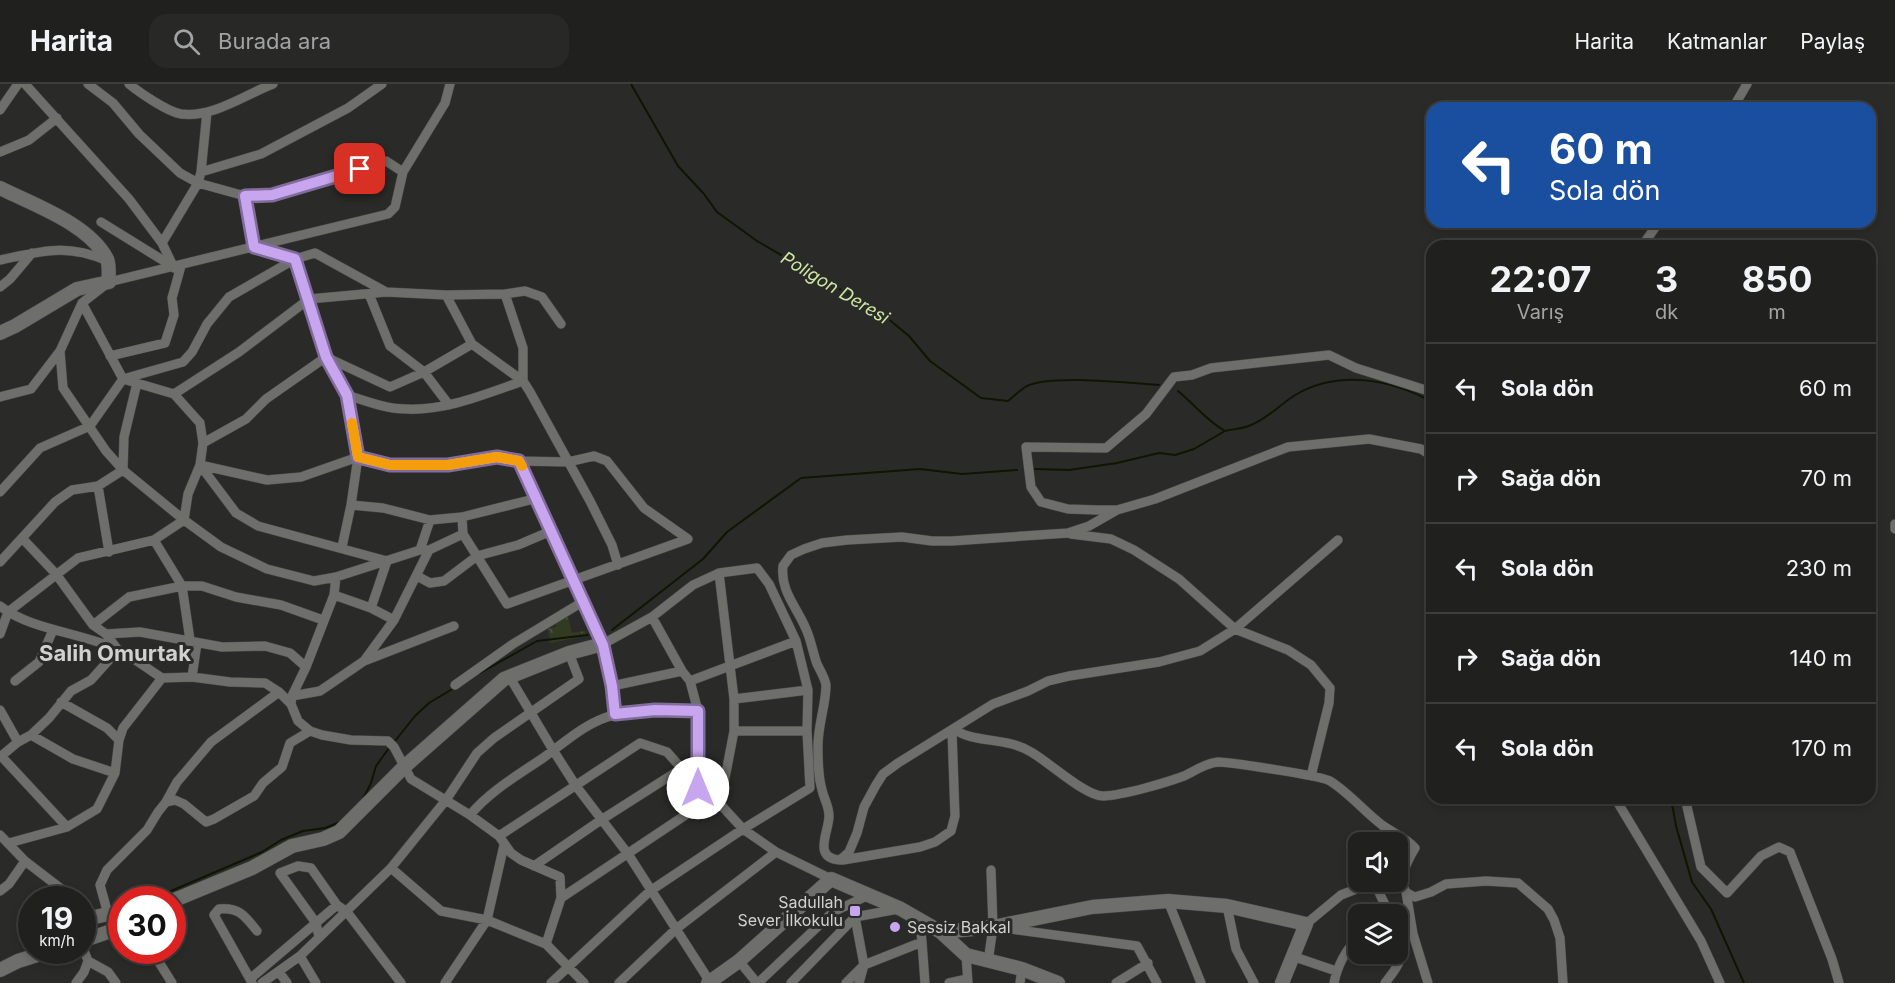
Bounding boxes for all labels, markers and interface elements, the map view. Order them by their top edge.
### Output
search box [149,14,569,68]
text: Harita [30,24,113,58]
icon: search [170,25,203,58]
text: Burada ara [218,28,331,54]
text: Harita [1575,29,1634,54]
text: Katmanlar [1667,29,1767,54]
text: Paylaş [1800,29,1865,54]
text: 60 m [1549,123,1653,174]
icon: left [1450,126,1528,204]
pin [334,143,385,194]
icon: arrive [343,152,376,185]
text: Sola dön [1549,174,1660,207]
water label: Poligon Deresi [777,247,894,328]
text: 22:07 [1490,257,1591,301]
text: 3 [1655,257,1678,301]
text: 850 [1742,257,1812,301]
text: Varış [1517,300,1564,324]
text: dk [1655,300,1678,324]
text: m [1768,300,1786,324]
icon: left [1450,372,1483,405]
text: Sola dön [1501,375,1594,401]
text: 60 m [1799,375,1852,401]
icon: right [1450,462,1483,495]
text: Sağa dön [1501,465,1601,491]
text: 70 m [1801,465,1852,491]
icon: left [1450,552,1483,585]
text: Sola dön [1501,555,1594,581]
text: 230 m [1786,555,1852,581]
district label: Salih Omurtak [39,640,191,666]
icon: right [1450,642,1483,675]
text: Sağa dön [1501,645,1601,671]
text: 140 m [1790,645,1852,671]
icon: left [1450,732,1483,765]
text: Sola dön [1501,735,1594,761]
text: 170 m [1792,735,1852,761]
position arrow [666,756,730,820]
map controls [1348,832,1408,964]
button: sound [1348,832,1408,892]
speed limit sign: 30 [108,886,186,964]
place label: Sadullah Sever İlkokulu [737,892,843,930]
text: 19 [41,900,73,936]
marker: Sadullah Sever İlkokulu [848,904,862,918]
button: layers [1348,904,1408,964]
place label: Sessiz Bakkal [907,917,1011,937]
marker: Sessiz Bakkal [888,920,902,934]
text: km/h [39,931,75,950]

